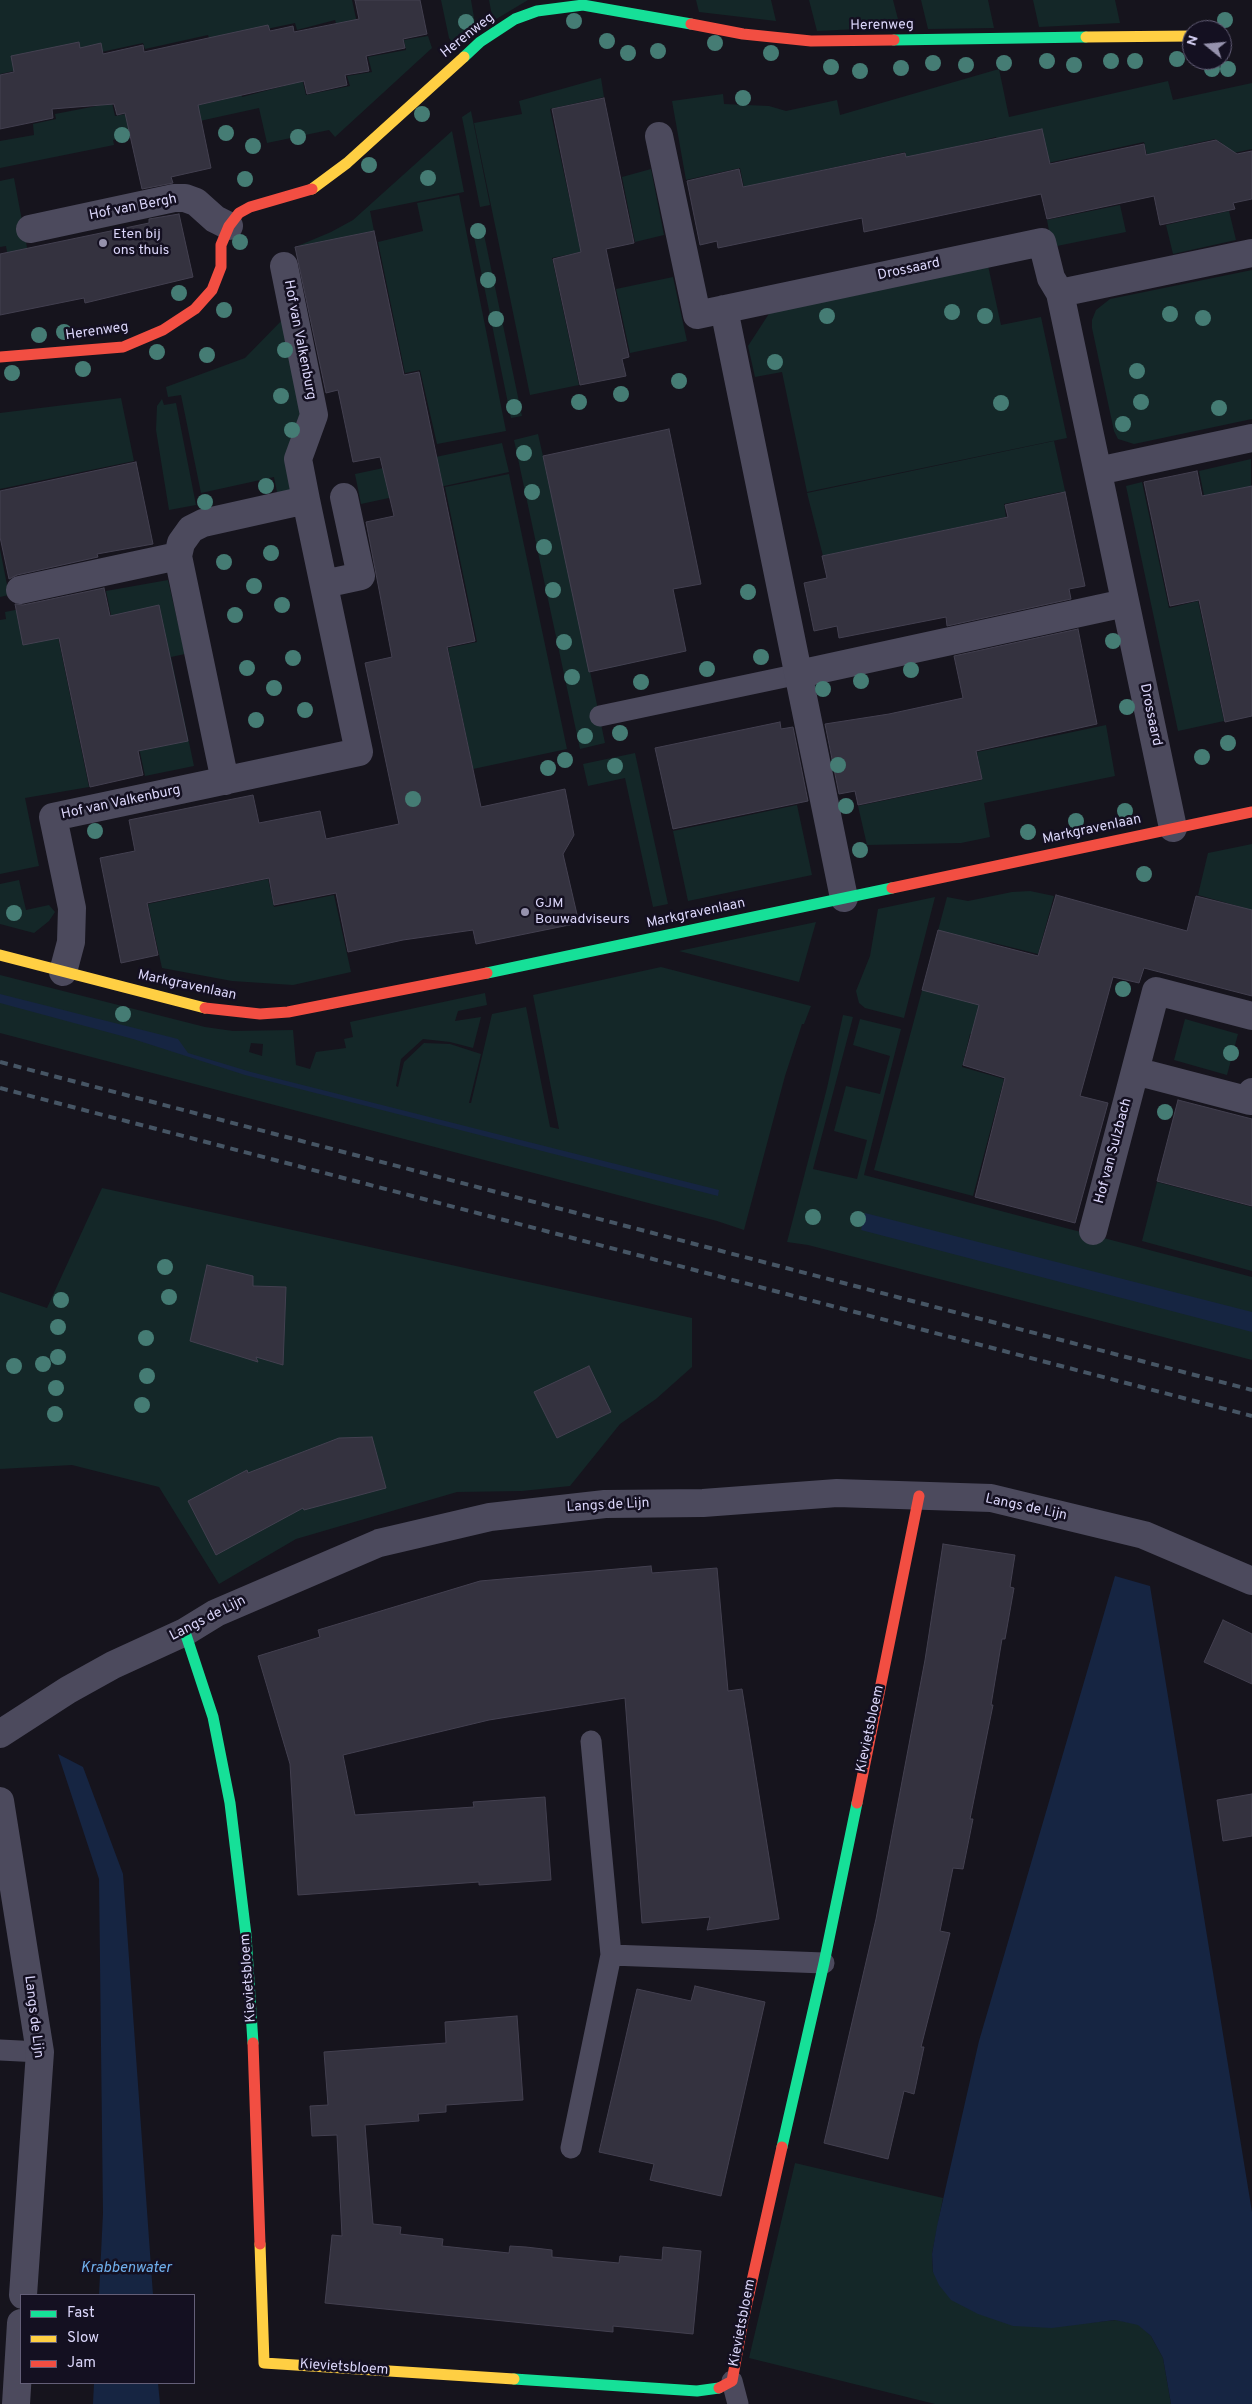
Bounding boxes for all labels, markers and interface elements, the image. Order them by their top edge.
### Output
street label: Herenweg [438,10,498,62]
street label: Herenweg [850,17,914,35]
north arrow [1182,20,1232,70]
text: N [1184,33,1203,48]
street label: Hof van Bergh [88,191,178,225]
place label: Eten bij ons thuis [113,227,169,260]
marker: Eten bij ons thuis [97,237,109,249]
street label: Drossaard [876,255,942,285]
street label: Hof van Valkenburg [279,279,319,401]
street label: Herenweg [64,319,130,345]
street label: Drossaard [1135,682,1165,748]
street label: Hof van Valkenburg [60,782,182,824]
street label: Markgravenlaan [1041,811,1143,849]
street label: Markgravenlaan [645,895,747,933]
place label: GJM Bouwadviseurs [535,896,630,929]
marker: GJM Bouwadviseurs [519,906,531,918]
street label: Markgravenlaan [136,967,238,1005]
street label: Hof van Sulzbach [1092,1096,1136,1206]
street label: Langs de Lijn [984,1491,1068,1525]
street label: Langs de Lijn [566,1495,650,1517]
street label: Langs de Lijn [167,1593,249,1645]
street label: Kievietsbloem [854,1684,888,1774]
street label: Kievietsbloem [238,1933,260,2023]
street label: Langs de Lijn [20,1975,46,2059]
water label: Krabbenwater [80,2260,172,2278]
street label: Kievietsbloem [726,2278,760,2368]
legend [20,2294,195,2384]
text: Fast [67,2304,95,2323]
text: Slow [67,2329,99,2348]
text: Jam [67,2354,96,2373]
street label: Kievietsbloem [299,2357,389,2379]

